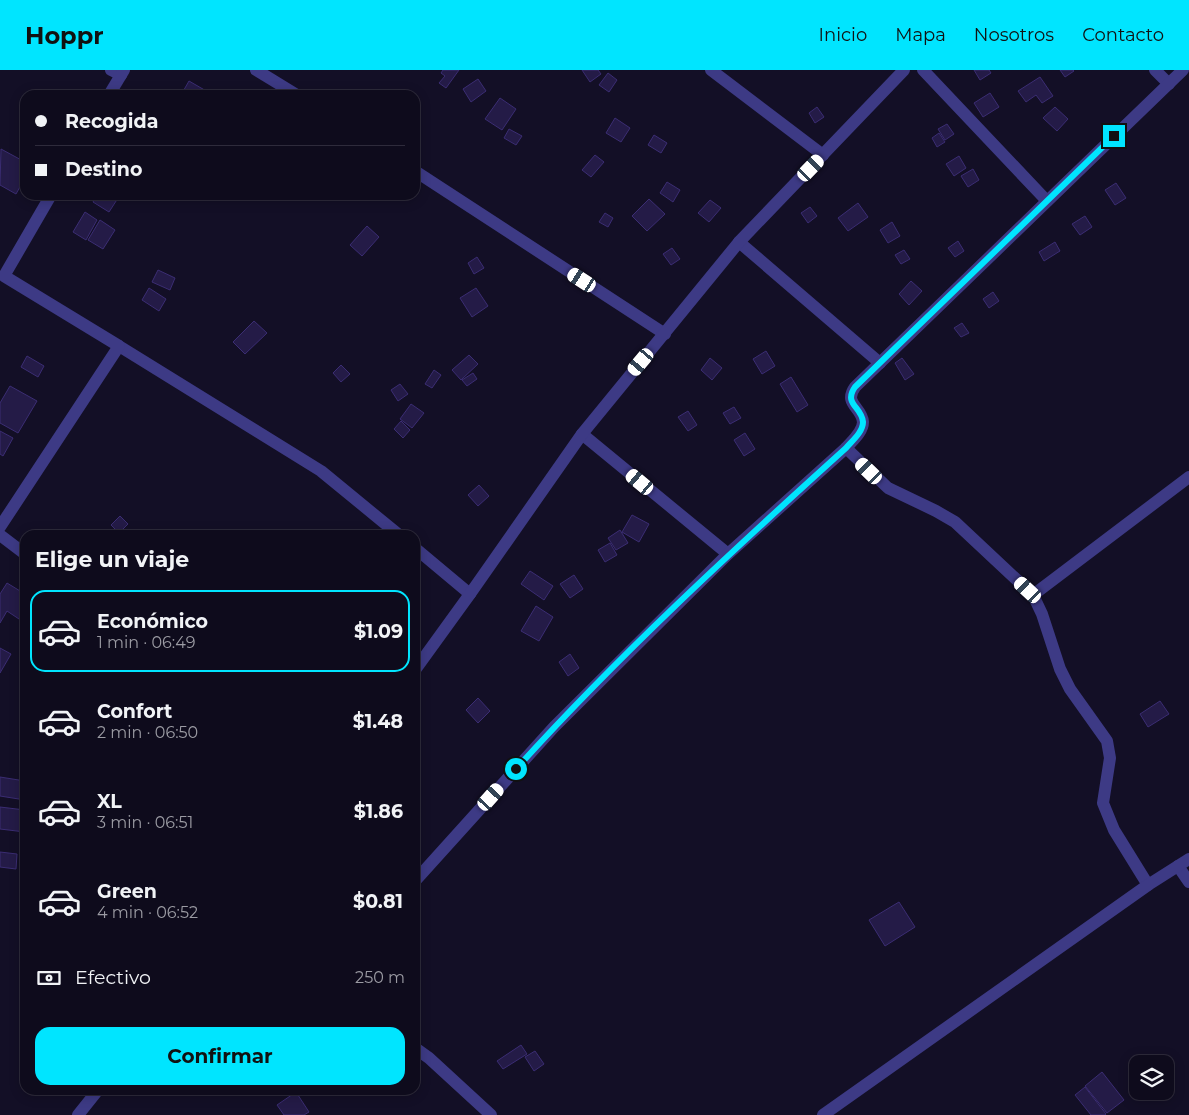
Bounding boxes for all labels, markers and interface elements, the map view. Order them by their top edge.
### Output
text: Hoppr [25,21,104,50]
text: Inicio [819,24,867,46]
text: Mapa [895,24,946,46]
text: Nosotros [974,24,1054,46]
text: Contacto [1082,24,1164,46]
text: Recogida [65,110,158,133]
route end [1103,125,1125,147]
car [795,152,826,184]
text: Destino [65,158,142,181]
car [565,266,598,294]
car [625,346,656,378]
car [852,455,885,487]
car [623,467,656,497]
text: Elige un viaje [35,546,189,573]
car [1011,574,1044,606]
icon: car [37,609,82,654]
text: Económico [97,610,208,633]
text: $1.09 [354,620,403,643]
text: 1 min · 06:49 [97,633,195,652]
icon: car [37,699,82,744]
text: Confort [97,700,172,723]
text: $1.48 [353,710,403,733]
text: 2 min · 06:50 [97,723,198,742]
route start [505,758,527,780]
car [475,781,506,813]
icon: car [37,789,82,834]
text: XL [97,790,122,813]
text: $1.86 [354,800,403,823]
text: 3 min · 06:51 [97,813,193,832]
icon: car [37,879,82,924]
text: Green [97,880,157,903]
text: $0.81 [353,890,403,913]
text: 4 min · 06:52 [97,903,198,922]
icon: cash [35,964,63,992]
text: Efectivo [75,966,151,989]
text: 250 m [355,968,405,987]
button: Confirmar [35,1027,405,1085]
map controls [1129,1055,1174,1100]
button: layers [1129,1055,1174,1100]

